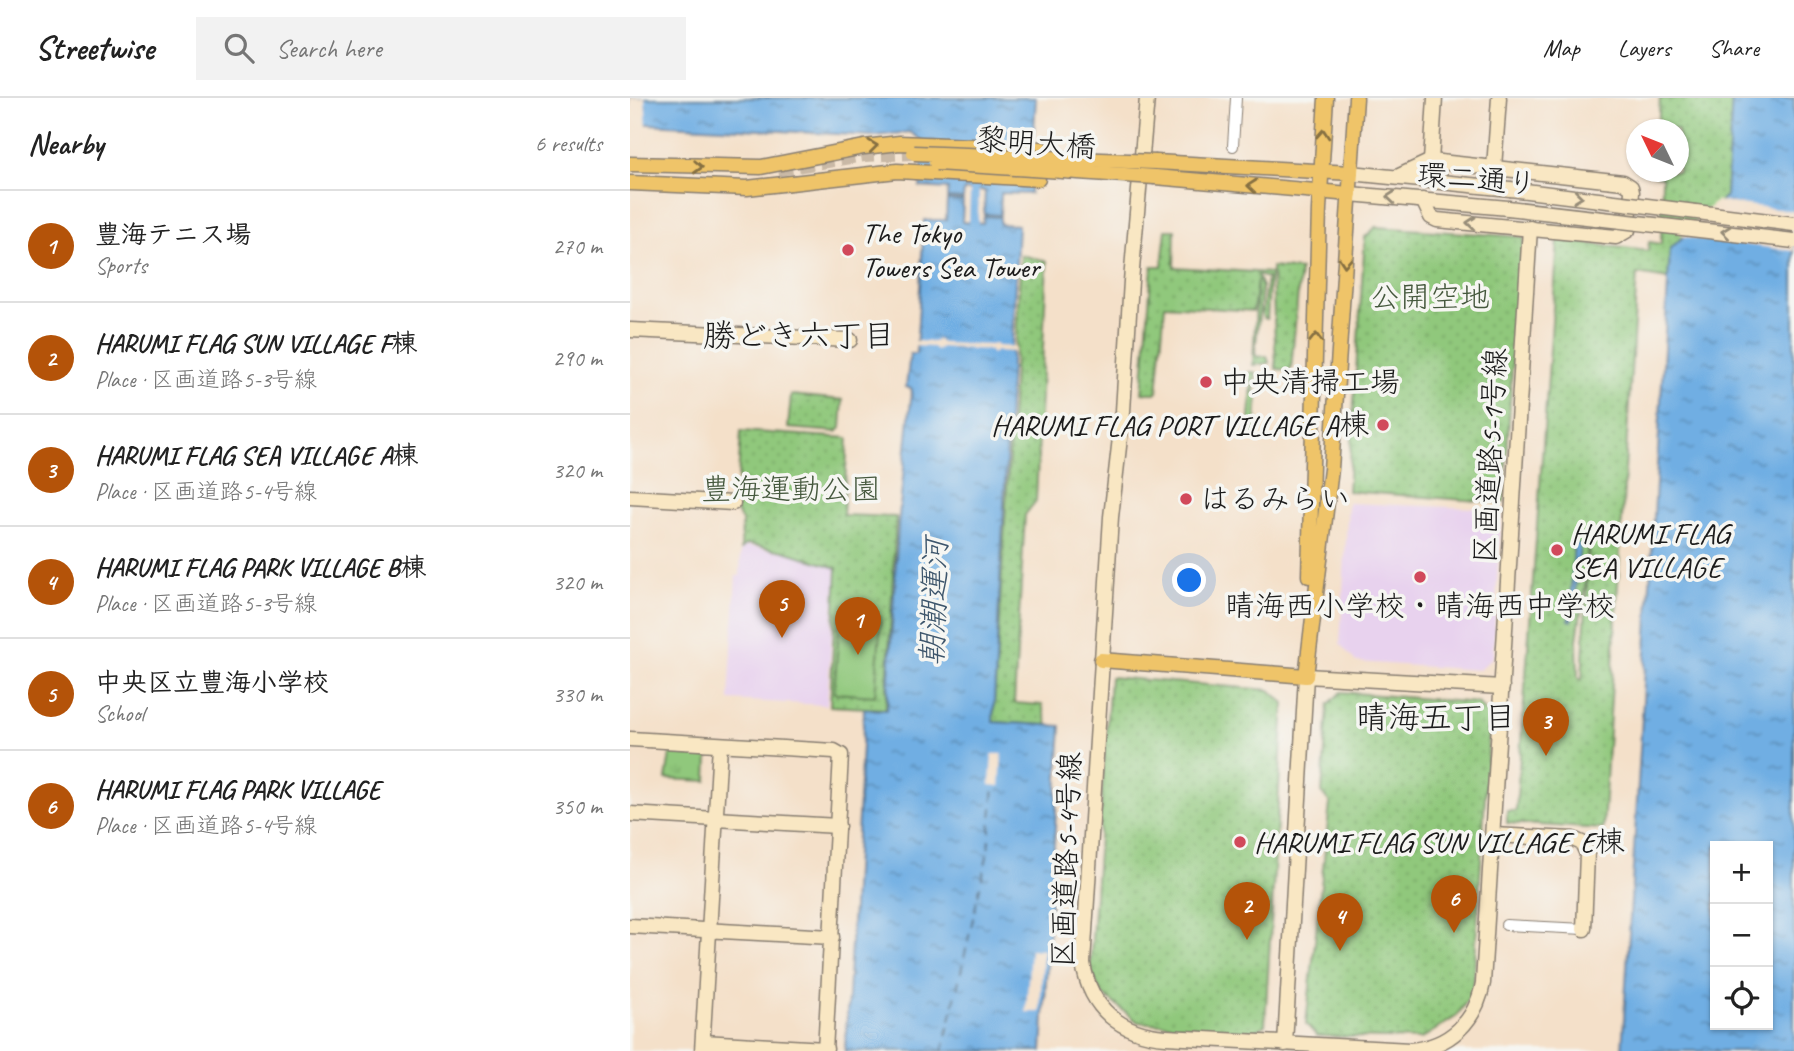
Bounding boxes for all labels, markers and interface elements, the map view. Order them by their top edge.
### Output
search box [196,17,686,80]
text: Streetwise [35,27,154,69]
icon: search [220,29,258,67]
text: Search here [276,32,382,65]
text: Map [1543,33,1580,63]
text: Layers [1618,33,1671,63]
text: Share [1709,33,1759,63]
north arrow [1626,119,1689,182]
street label: 黎明大橋 [975,120,1097,166]
text: Nearby [28,125,104,163]
one-way arrow [1316,128,1331,139]
text: 6 results [535,129,602,158]
one-way arrow [867,139,879,154]
street label: 環二通り [1416,155,1538,203]
one-way arrow [693,159,704,174]
one-way arrow [1246,179,1257,194]
one-way arrow [1572,189,1583,204]
one-way arrow [1385,190,1397,205]
place label: The Tokyo Towers Sea Tower [862,214,1042,286]
one-way arrow [1465,216,1476,231]
text: 豊海テニス場 [95,218,252,251]
one-way arrow [1720,225,1732,240]
text: 1 [46,232,56,261]
text: 270 m [553,232,602,261]
marker: The Tokyo Towers Sea Tower [840,242,856,258]
text: Sports [95,251,147,280]
one-way arrow [1338,257,1353,268]
park label: 公開空地 [1370,278,1490,316]
district label: 勝どき六丁目 [703,315,895,356]
text: HARUMI FLAG SUN VILLAGE F棟 [95,327,417,360]
one-way arrow [1309,333,1324,344]
text: 2 [46,344,56,373]
text: 290 m [553,344,602,373]
street label: 区画道路5-1号線 [1465,347,1515,565]
place label: 中央清掃工場 [1220,363,1400,401]
text: Place · 区画道路5-3号線 [95,365,317,394]
marker: 中央清掃工場 [1198,374,1214,390]
place label: HARUMI FLAG PORT VILLAGE A棟 [991,406,1369,444]
marker: HARUMI FLAG PORT VILLAGE A棟 [1375,417,1391,433]
text: HARUMI FLAG SEA VILLAGE A棟 [95,439,418,472]
text: 3 [46,456,56,485]
text: 320 m [553,456,602,485]
park label: 豊海運動公園 [701,470,881,508]
text: Place · 区画道路5-4号線 [95,477,317,506]
place label: はるみらい [1200,480,1350,518]
marker: はるみらい [1178,491,1194,507]
place label: HARUMI FLAG SEA VILLAGE [1571,514,1733,586]
water label: 朝潮運河 [911,533,957,667]
marker: HARUMI FLAG SEA VILLAGE [1549,542,1565,558]
text: HARUMI FLAG PARK VILLAGE B棟 [95,551,426,584]
your location [1172,563,1206,597]
text: 4 [46,568,56,597]
text: 320 m [553,568,602,597]
marker: 晴海西小学校・晴海西中学校 [1412,569,1428,585]
pin: 5 [759,580,805,638]
place label: 晴海西小学校・晴海西中学校 [1225,587,1615,625]
text: Place · 区画道路5-3号線 [95,589,317,618]
pin: 1 [835,597,881,655]
text: 中央区立豊海小学校 [95,666,329,699]
text: 5 [46,680,56,709]
text: 330 m [553,680,602,709]
district label: 晴海五丁目 [1356,697,1516,738]
pin: 3 [1523,698,1569,756]
text: School [95,699,144,728]
street label: 区画道路5-4号線 [1043,751,1089,969]
text: HARUMI FLAG PARK VILLAGE [95,773,381,806]
text: 6 [46,792,56,821]
text: 350 m [553,792,602,821]
text: Place · 区画道路5-4号線 [95,811,317,840]
place label: HARUMI FLAG SUN VILLAGE E棟 [1254,823,1625,861]
marker: HARUMI FLAG SUN VILLAGE E棟 [1232,834,1248,850]
map controls [1710,841,1773,1030]
button: + [1710,841,1773,904]
pin: 6 [1431,875,1477,933]
pin: 2 [1224,882,1270,940]
pin: 4 [1317,893,1363,951]
button: − [1710,904,1773,967]
button: locate [1710,967,1773,1030]

